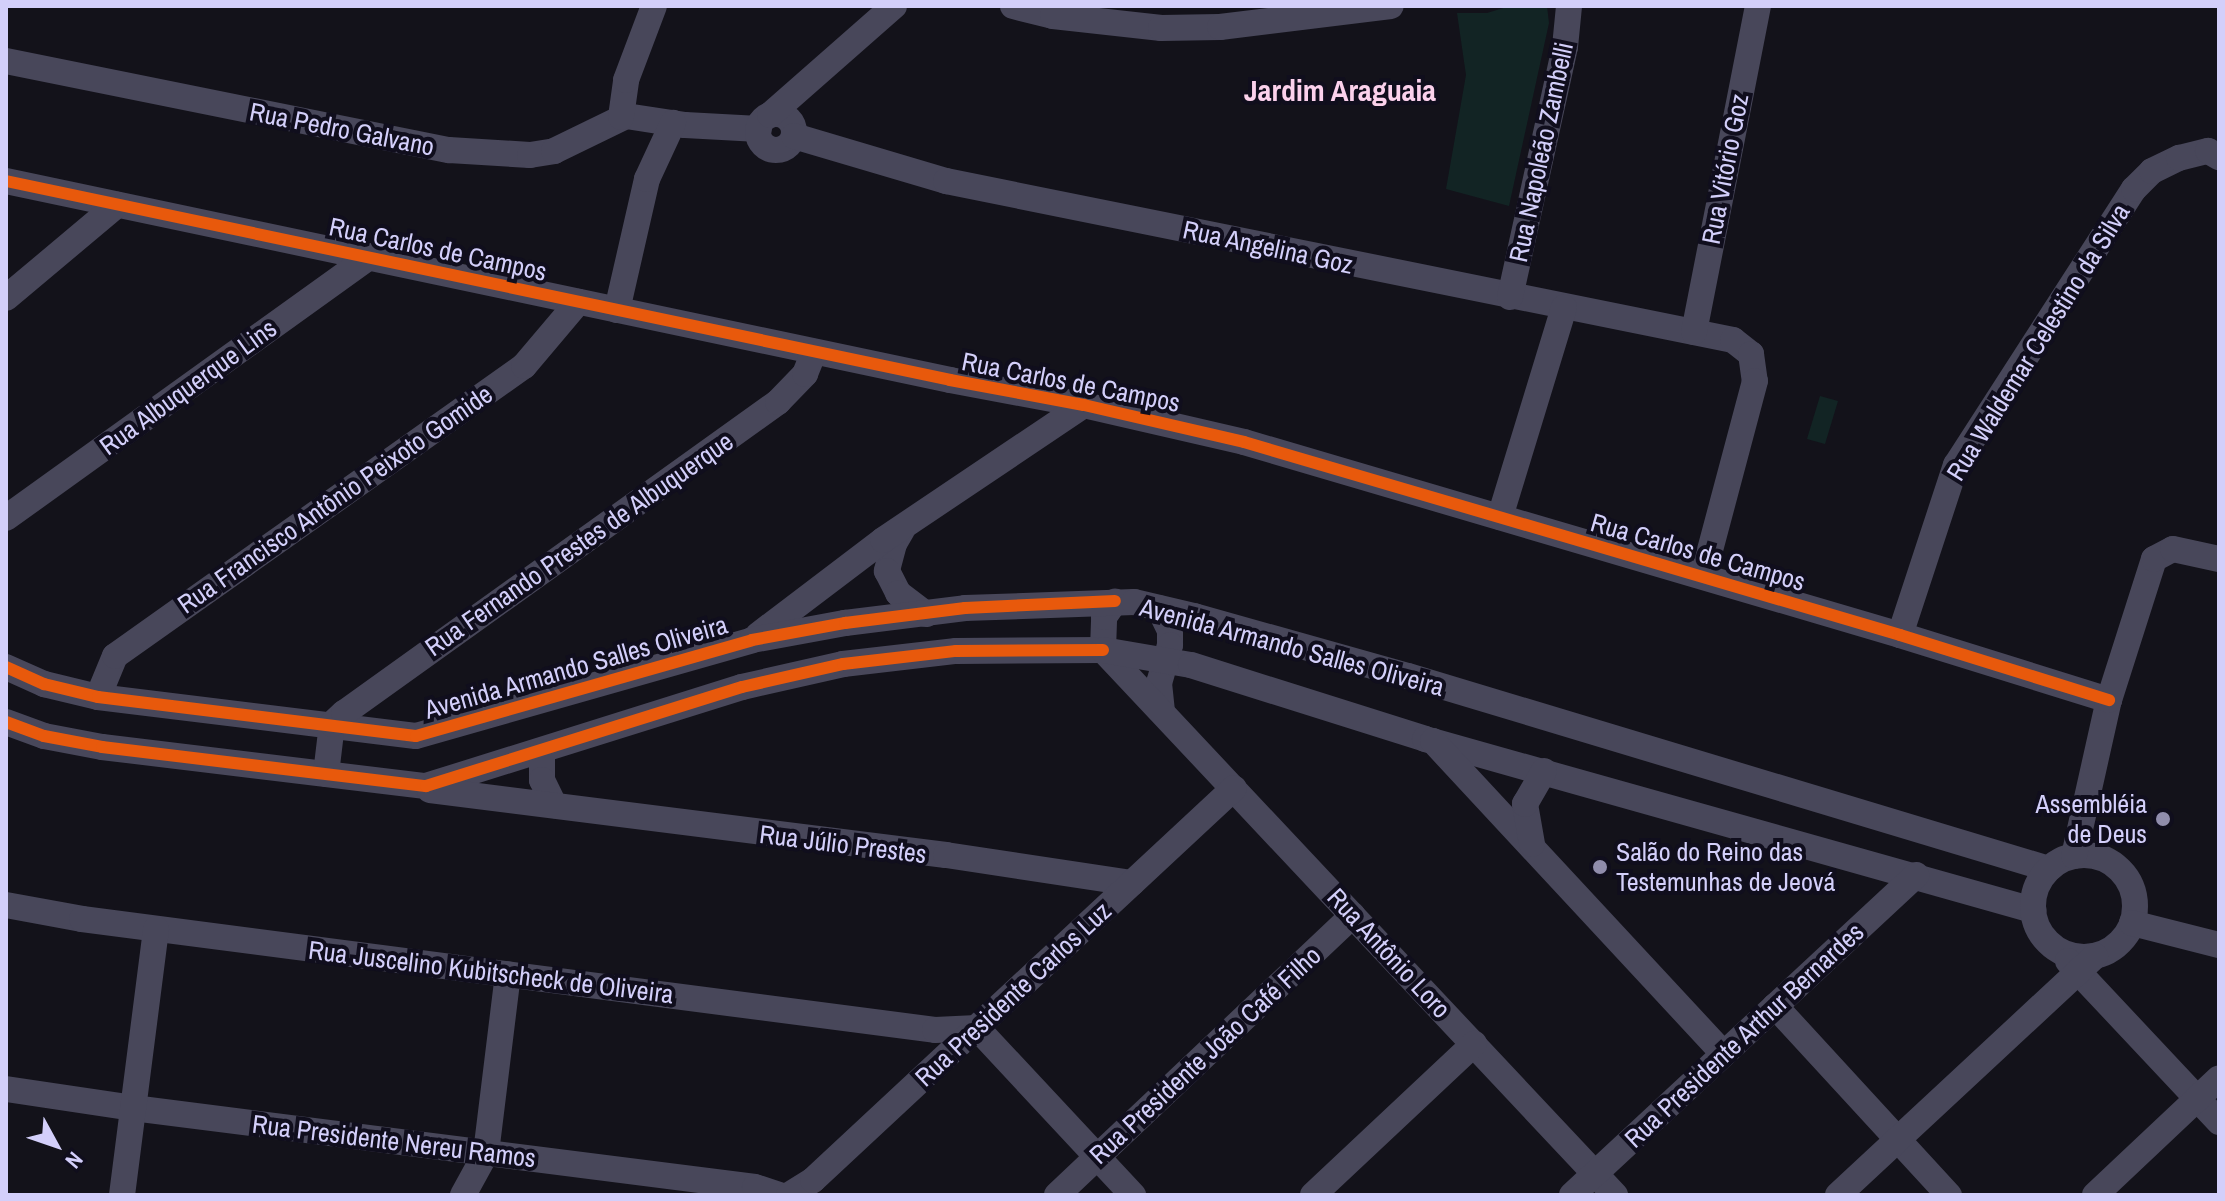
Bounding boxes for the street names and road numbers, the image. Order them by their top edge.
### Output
street label: Rua Napoleão Zambelli [1502,39,1580,265]
street label: Rua Vitório Goz [1695,91,1755,247]
street label: Rua Pedro Galvano [247,96,437,162]
street label: Rua Waldemar Celestino da Silva [1940,198,2136,486]
street label: Rua Carlos de Campos [326,211,550,287]
street label: Rua Angelina Goz [1180,214,1356,280]
street label: Rua Albuquerque Lins [93,312,283,462]
street label: Rua Carlos de Campos [959,346,1183,418]
street label: Rua Francisco Antônio Peixoto Gomide [171,378,499,620]
street label: Rua Fernando Prestes de Albuquerque [419,425,739,663]
street label: Rua Carlos de Campos [1587,506,1809,598]
street label: Avenida Armando Salles Oliveira [1136,591,1448,703]
street label: Avenida Armando Salles Oliveira [420,609,732,725]
street label: Rua Júlio Prestes [758,818,928,870]
street label: Rua Antônio Loro [1321,881,1457,1025]
street label: Rua Presidente Carlos Luz [909,895,1117,1093]
street label: Rua Presidente Arthur Bernardes [1618,916,1870,1154]
street label: Rua Juscelino Kubitscheck de Oliveira [307,934,675,1010]
street label: Rua Presidente João Café Filho [1083,940,1327,1170]
street label: Rua Presidente Nereu Ramos [250,1108,538,1174]

